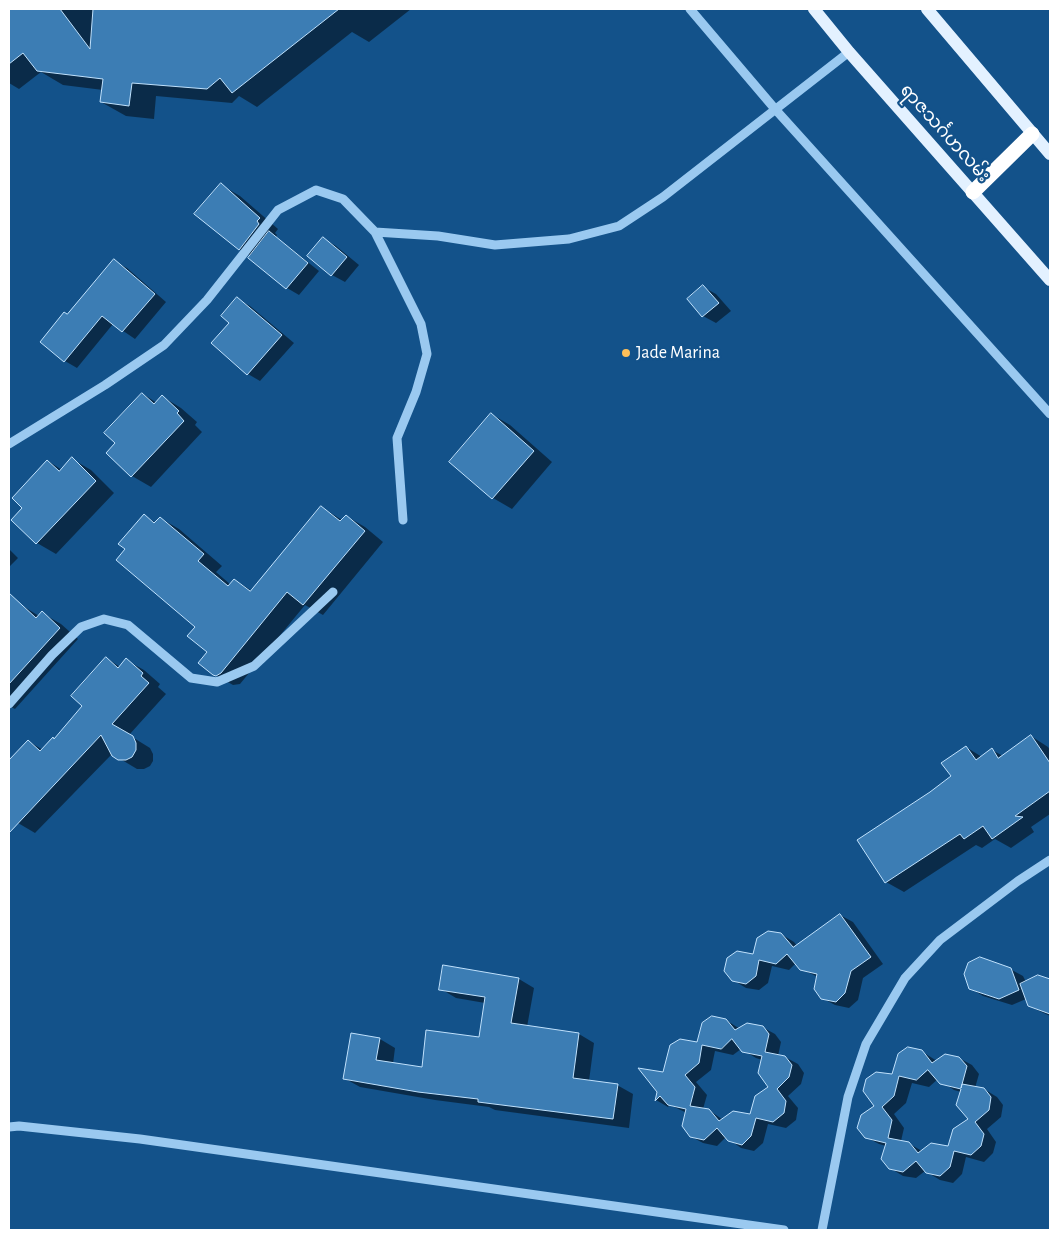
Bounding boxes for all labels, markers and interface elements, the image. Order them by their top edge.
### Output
street label: ရာဇသင်္ဂဟလမ်း [895,80,995,186]
place label: Jade Marina [636,342,720,364]
marker: Jade Marina [620,347,632,359]

